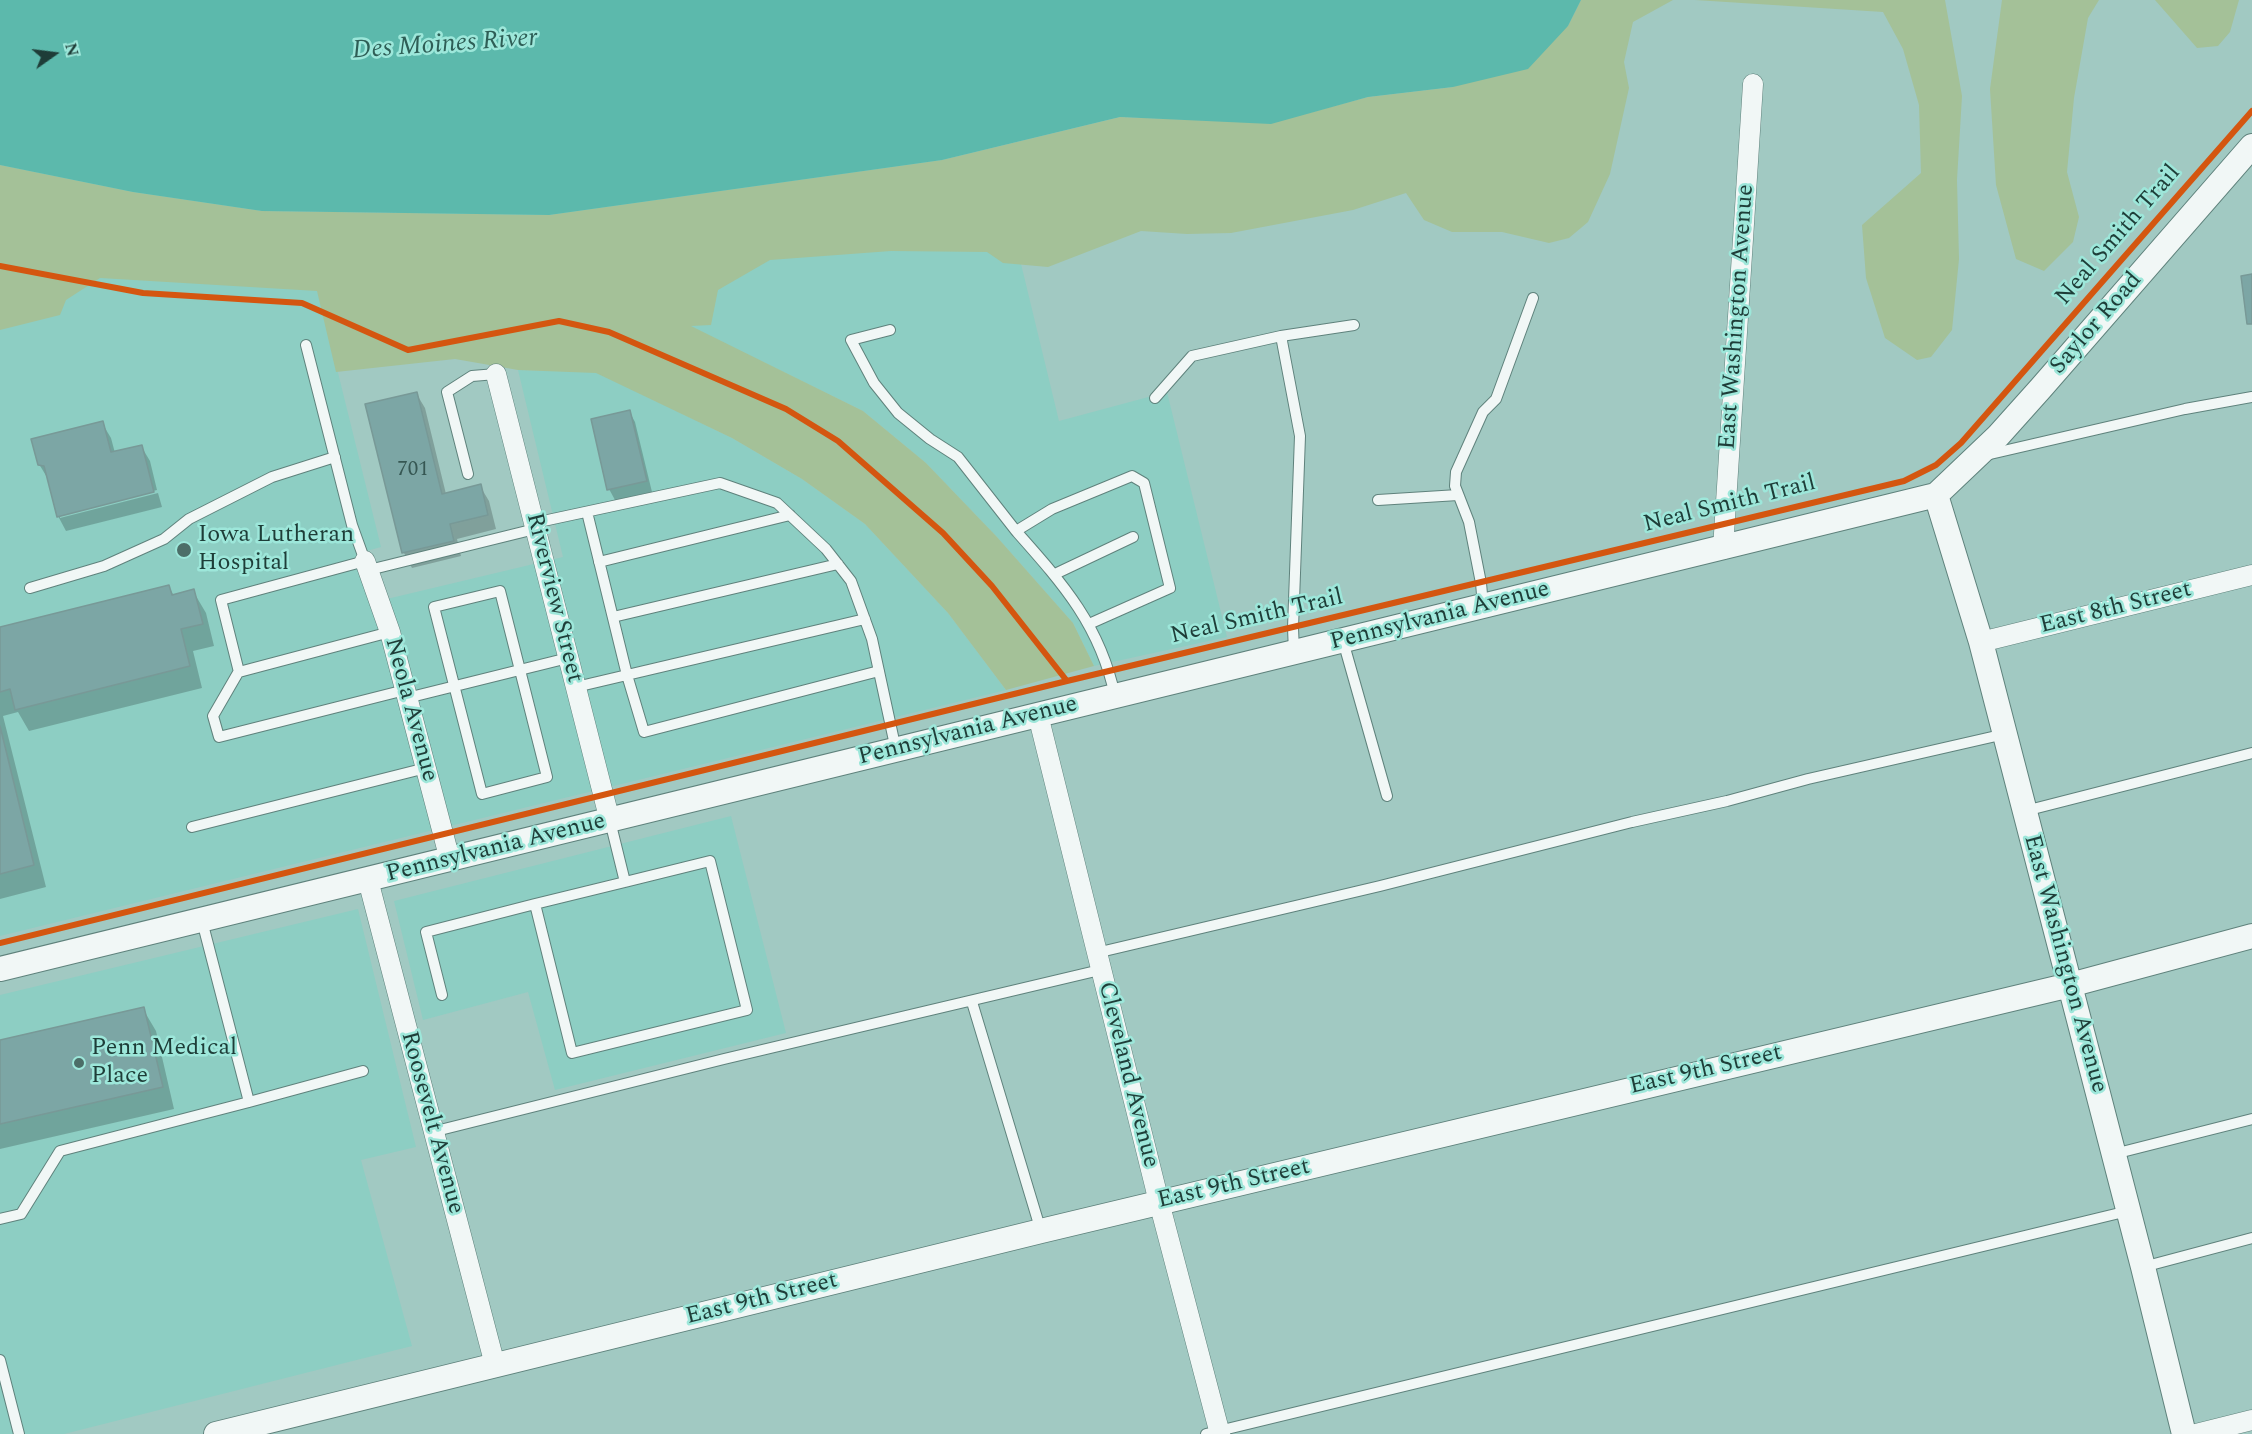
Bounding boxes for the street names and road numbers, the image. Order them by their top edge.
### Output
street label: Neal Smith Trail [2050,160,2188,312]
street label: East Washington Avenue [1714,183,1762,451]
street label: Saylor Road [2045,267,2149,381]
street label: Neal Smith Trail [1641,470,1819,540]
street label: Riverview Street [518,510,588,686]
street label: Pennsylvania Avenue [1327,576,1553,658]
street label: East 8th Street [2037,576,2195,642]
street label: Neal Smith Trail [1168,584,1346,652]
street label: Neola Avenue [377,635,443,785]
street label: Pennsylvania Avenue [855,691,1081,773]
street label: Pennsylvania Avenue [383,808,609,890]
street label: East Washington Avenue [2016,832,2112,1096]
street label: Cleveland Avenue [1090,979,1164,1171]
street label: Roosevelt Avenue [393,1029,469,1217]
street label: East 9th Street [1627,1039,1785,1103]
street label: East 9th Street [1155,1153,1313,1217]
street label: East 9th Street [683,1267,841,1333]

